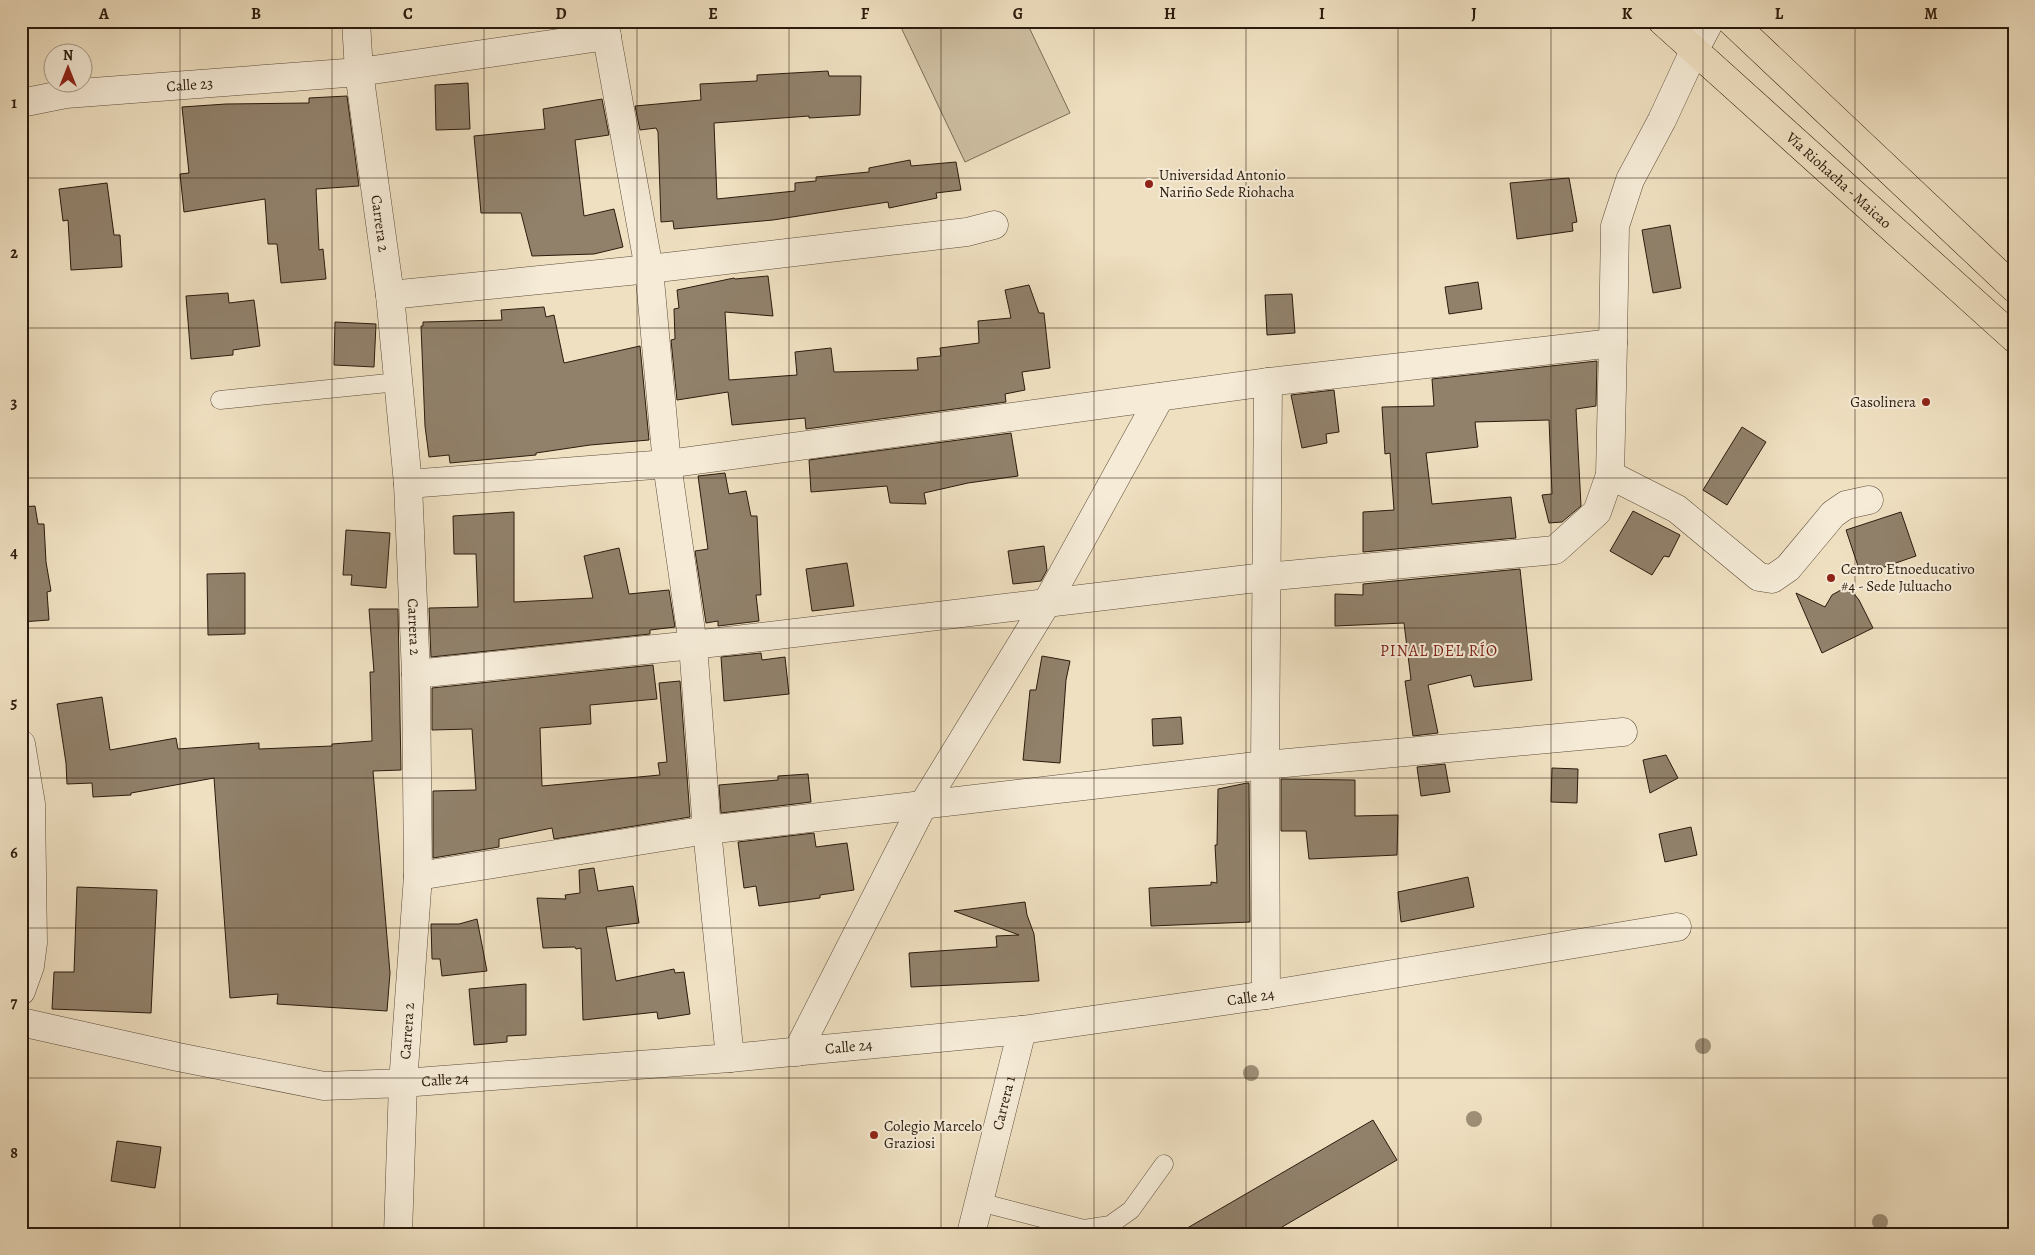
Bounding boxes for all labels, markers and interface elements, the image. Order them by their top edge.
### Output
text: A [98,3,110,25]
text: B [251,3,261,25]
text: C [403,3,413,25]
text: D [555,3,567,25]
text: E [708,3,718,25]
text: F [861,3,870,25]
text: G [1013,3,1023,25]
text: H [1164,3,1176,25]
text: I [1319,3,1325,25]
text: J [1471,3,1477,25]
text: K [1622,3,1633,25]
text: L [1775,3,1784,25]
text: M [1924,3,1938,25]
north arrow [42,42,92,92]
text: N [63,46,73,65]
street label: Calle 23 [166,73,214,96]
text: 1 [11,92,17,114]
street label: Vía Riohacha - Maicao [1781,127,1896,233]
place label: Universidad Antonio Nariño Sede Riohacha [1159,165,1295,202]
marker: Universidad Antonio Nariño Sede Riohacha [1143,178,1155,190]
street label: Carrera 2 [366,194,394,253]
text: 2 [10,242,18,264]
text: 3 [11,392,18,414]
place label: Gasolinera [1850,392,1916,412]
marker: Gasolinera [1920,396,1932,408]
text: 4 [10,542,18,564]
place label: Centro Etnoeducativo #4 - Sede Juluacho [1841,559,1975,596]
marker: Centro Etnoeducativo #4 - Sede Juluacho [1825,572,1837,584]
street label: Carrera 2 [403,598,425,656]
district label: PINAL DEL RÍO [1380,640,1498,662]
text: 5 [11,692,18,714]
text: 6 [10,842,18,864]
street label: Calle 24 [1226,984,1276,1010]
text: 7 [11,992,18,1014]
street label: Carrera 2 [395,1002,419,1060]
street label: Calle 24 [824,1034,873,1059]
street label: Calle 24 [421,1068,470,1092]
street label: Carrera 1 [987,1074,1020,1132]
place label: Colegio Marcelo Graziosi [884,1116,982,1153]
marker: Colegio Marcelo Graziosi [868,1129,880,1141]
text: 8 [10,1142,18,1164]

